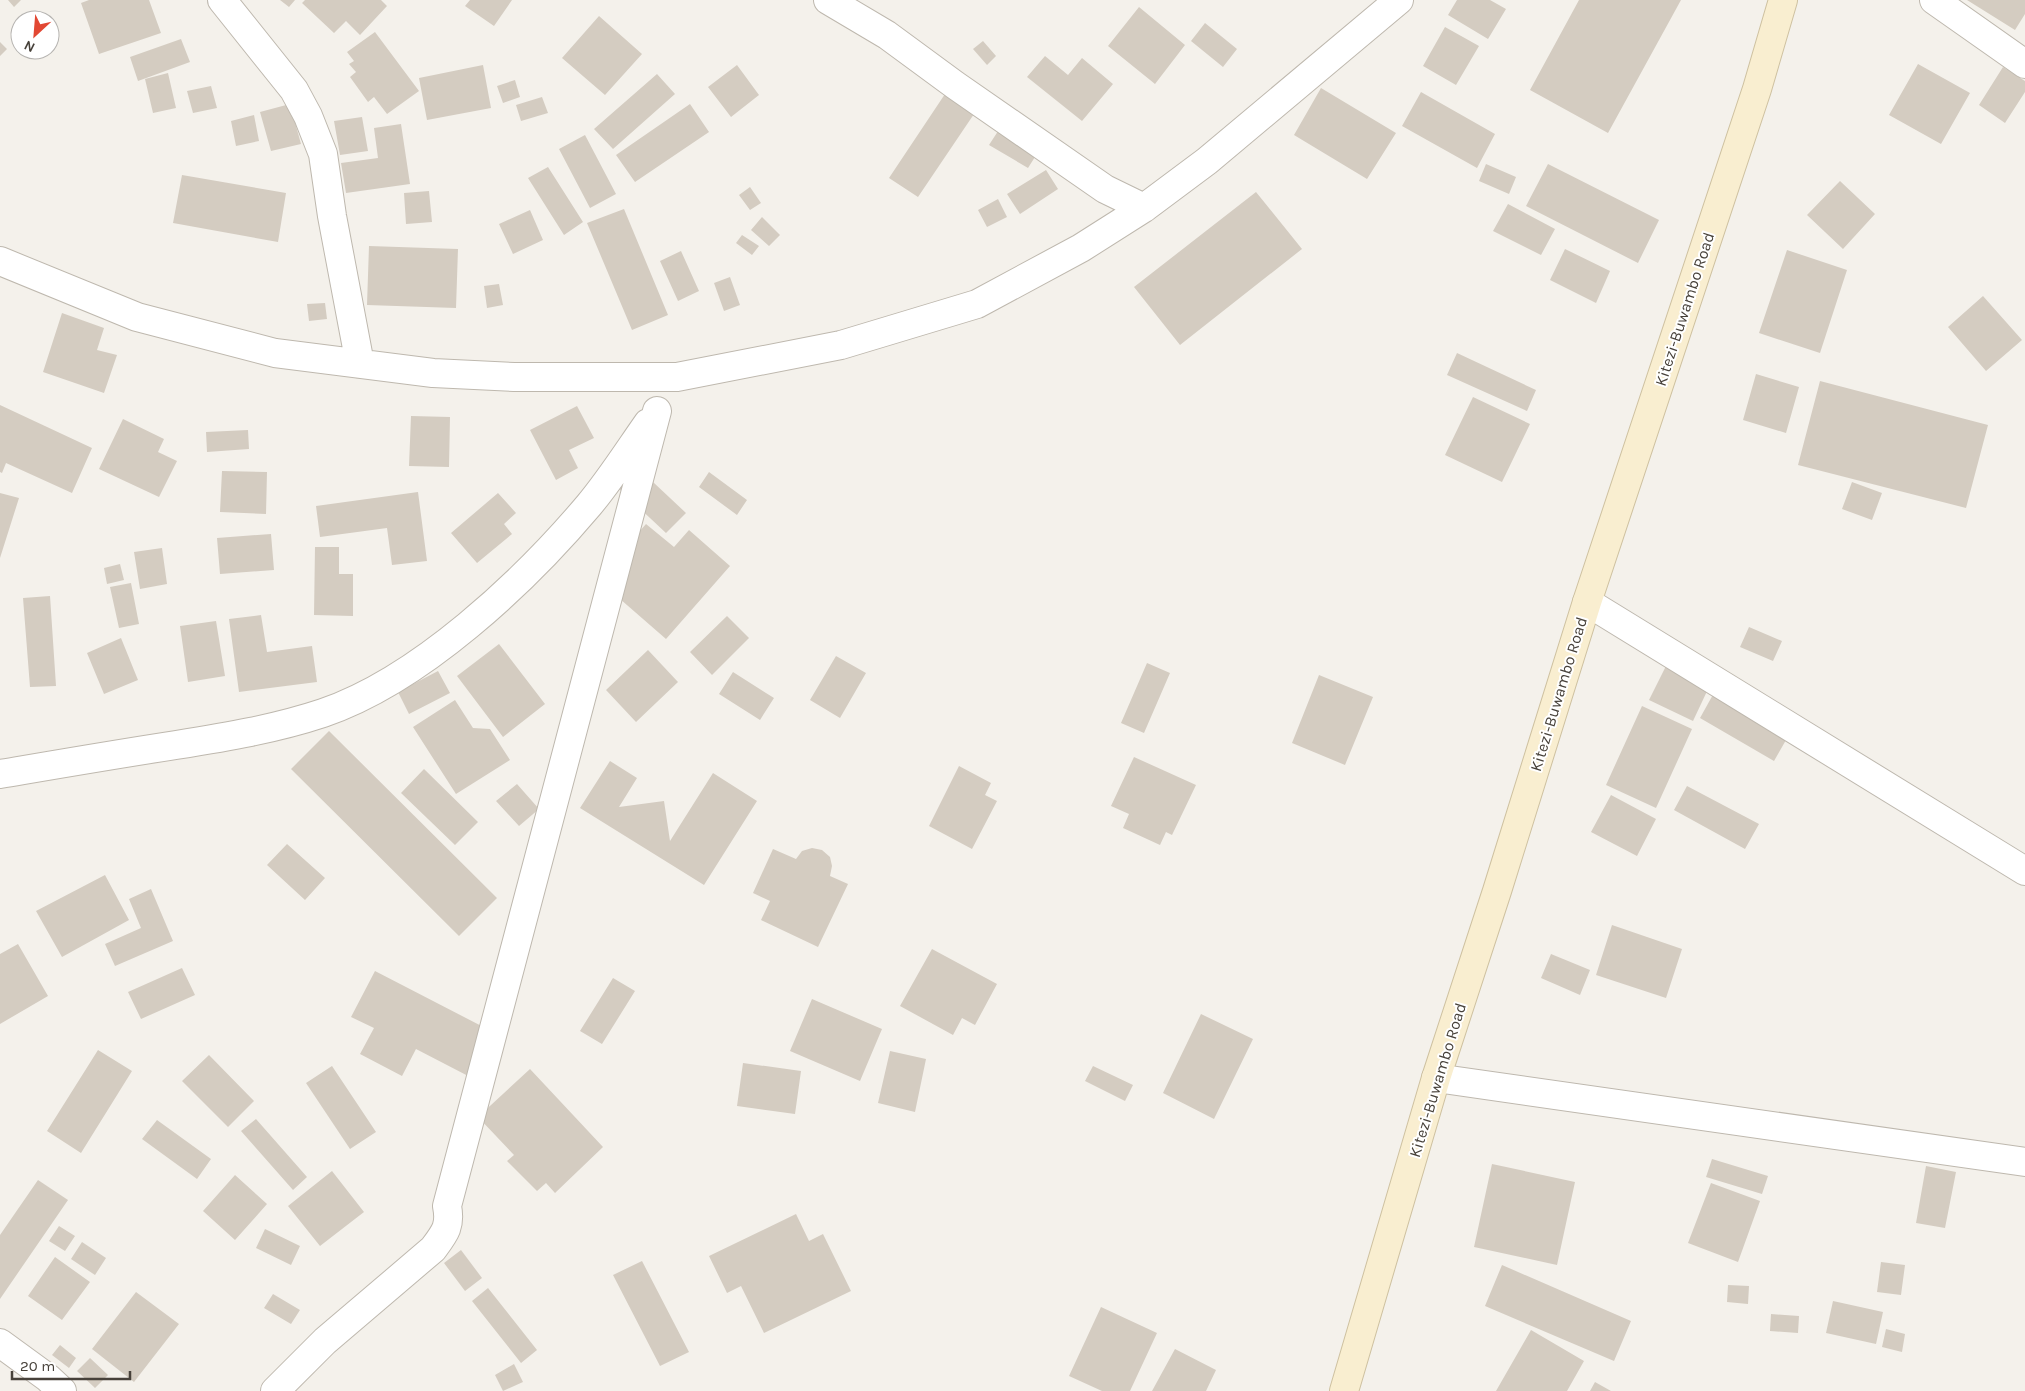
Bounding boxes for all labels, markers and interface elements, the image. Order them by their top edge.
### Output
north arrow [10,10,60,60]
text: N [21,36,38,56]
street label: Kitezi-Buwambo Road [1651,230,1718,388]
street label: Kitezi-Buwambo Road [1526,615,1591,774]
street label: Kitezi-Buwambo Road [1405,1001,1470,1160]
scale bar [12,1348,130,1380]
text: 20 m [20,1357,55,1375]

